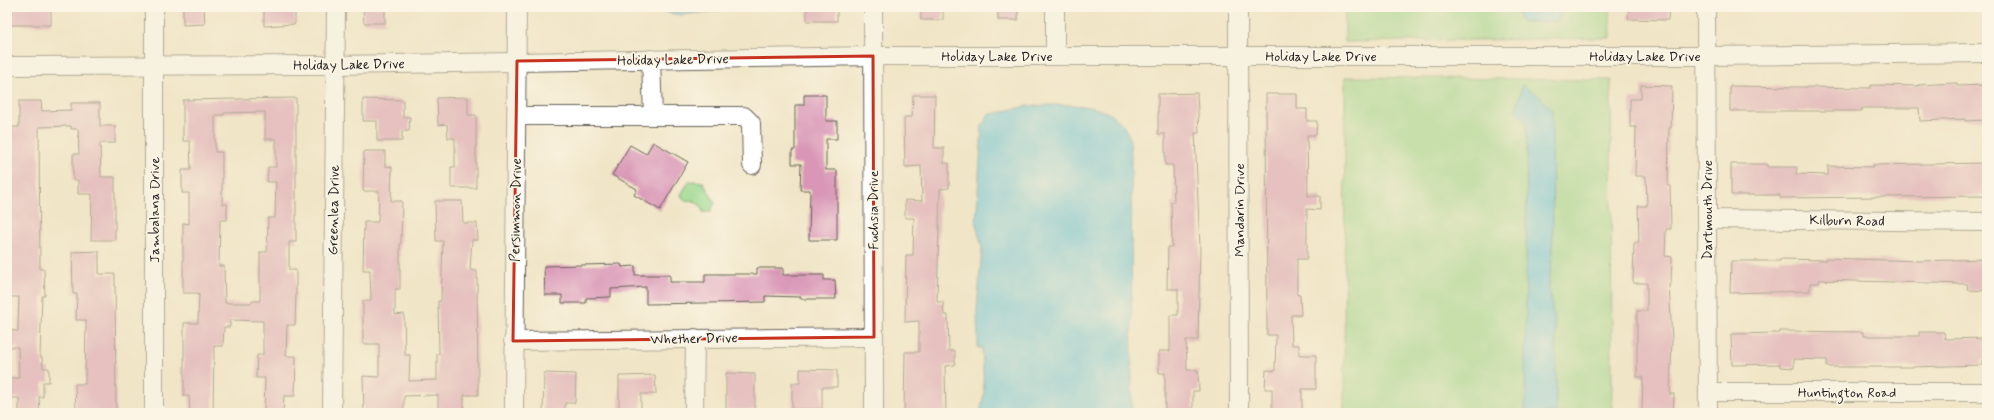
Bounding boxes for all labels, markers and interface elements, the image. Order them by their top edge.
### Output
street label: Holiday Lake Drive [941,48,1053,66]
street label: Holiday Lake Drive [1265,48,1377,66]
street label: Holiday Lake Drive [1589,48,1701,66]
street label: Holiday Lake Drive [617,50,729,70]
street label: Holiday Lake Drive [293,55,405,75]
street label: Jambalana Drive [146,157,164,263]
street label: Persimmon Drive [506,158,526,262]
street label: Dartmouth Drive [1699,160,1717,260]
street label: Mandarin Drive [1231,163,1249,257]
street label: Greenlea Drive [324,164,344,255]
street label: Fuchsia Drive [865,170,883,250]
street label: Kilburn Road [1809,211,1885,231]
street label: Whether Drive [650,329,738,349]
street label: Huntington Road [1798,384,1896,404]

